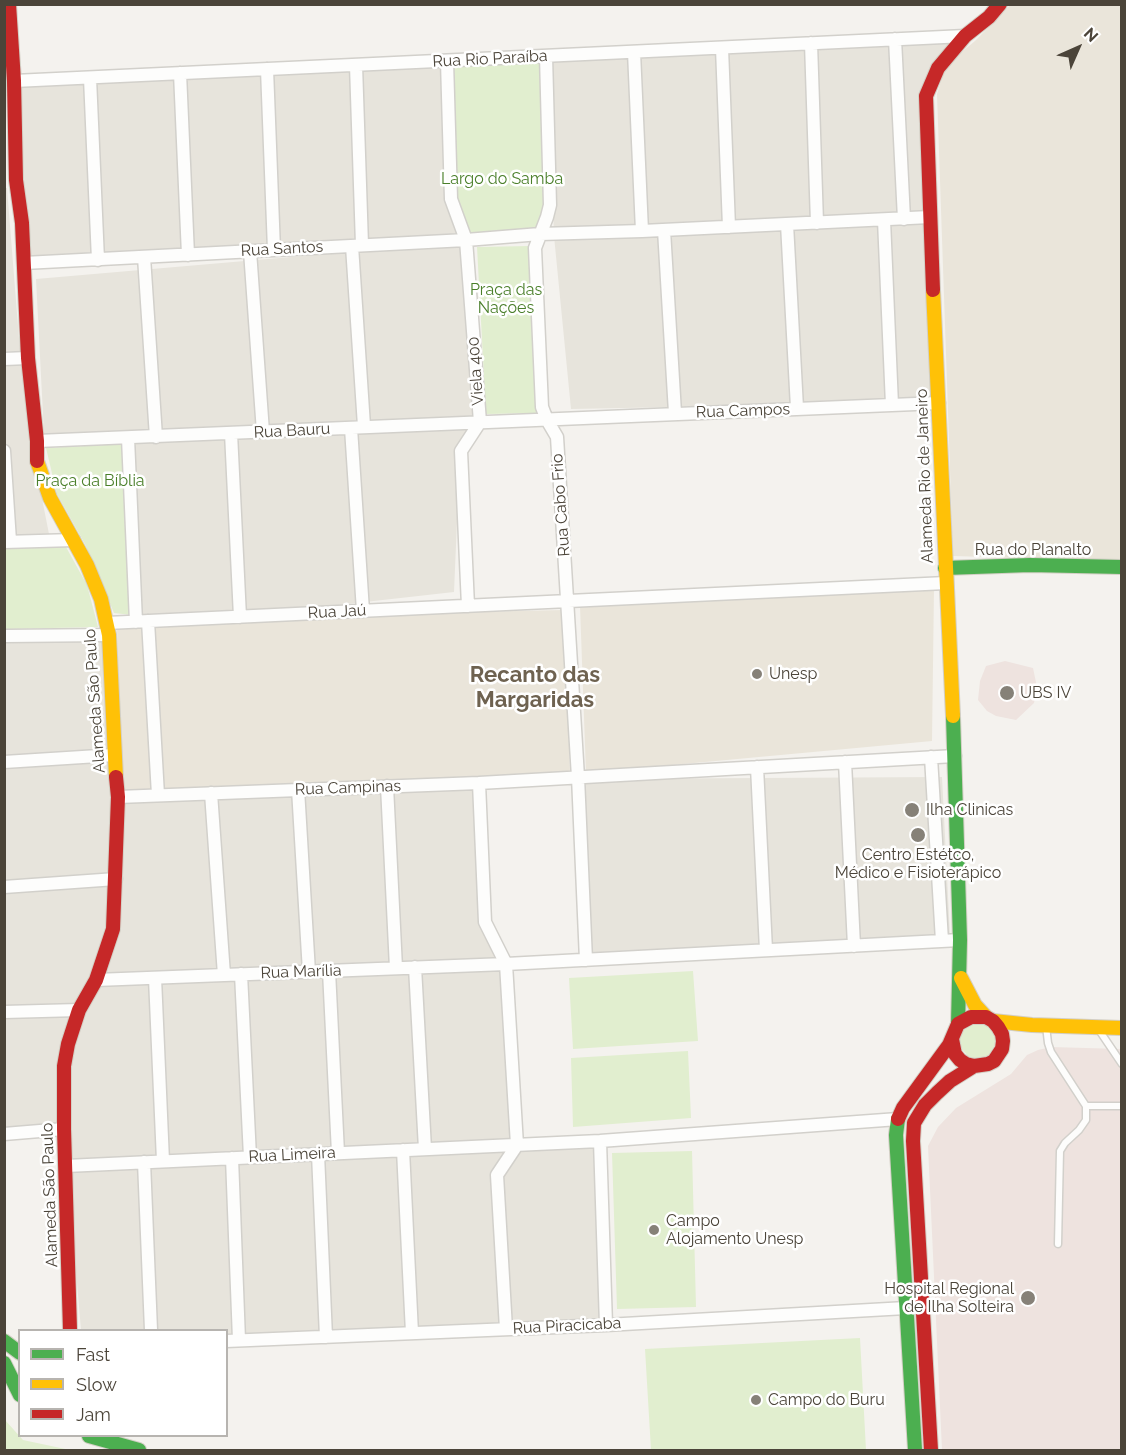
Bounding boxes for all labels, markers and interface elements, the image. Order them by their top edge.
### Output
north arrow [1048,18,1108,78]
text: N [1080,24,1102,46]
street label: Rua Rio Paraíba [432,46,548,72]
park label: Largo do Samba [441,169,563,189]
street label: Rua Santos [240,237,324,261]
park label: Praça das Nações [470,280,542,318]
street label: Viela 400 [464,336,488,406]
street label: Alameda Rio de Janeiro [912,388,938,564]
street label: Rua Campos [696,400,790,422]
street label: Rua Bauru [253,419,331,443]
street label: Rua Cabo Frio [548,453,574,557]
park label: Praça da Bíblia [35,471,145,491]
street label: Rua do Planalto [975,540,1091,560]
street label: Rua Jaú [307,601,367,623]
street label: Alameda São Paulo [80,628,110,774]
district label: Recanto das Margaridas [470,662,600,714]
place label: Unesp [769,664,817,684]
marker: Unesp [750,667,764,681]
place label: UBS IV [1020,683,1071,703]
marker: UBS IV [998,684,1016,702]
street label: Rua Campinas [295,777,401,799]
place label: Ilha Clinicas [926,800,1013,820]
marker: Ilha Clinicas [903,801,921,819]
marker: Centro Estétco, Médico e Fisioterápico [909,826,927,844]
place label: Centro Estétco, Médico e Fisioterápico [835,845,1001,883]
street label: Rua Marília [260,961,342,983]
street label: Alameda São Paulo [38,1122,62,1268]
street label: Rua Limeira [248,1143,336,1167]
place label: Campo Alojamento Unesp [666,1211,803,1249]
marker: Campo Alojamento Unesp [647,1223,661,1237]
place label: Hospital Regional de Ilha Solteira [884,1279,1014,1317]
marker: Hospital Regional de Ilha Solteira [1019,1289,1037,1307]
street label: Rua Piracicaba [512,1314,622,1338]
legend [18,1329,228,1437]
text: Fast [76,1344,110,1365]
text: Slow [76,1374,117,1395]
place label: Campo do Buru [768,1390,885,1410]
marker: Campo do Buru [749,1393,763,1407]
text: Jam [76,1404,111,1425]

